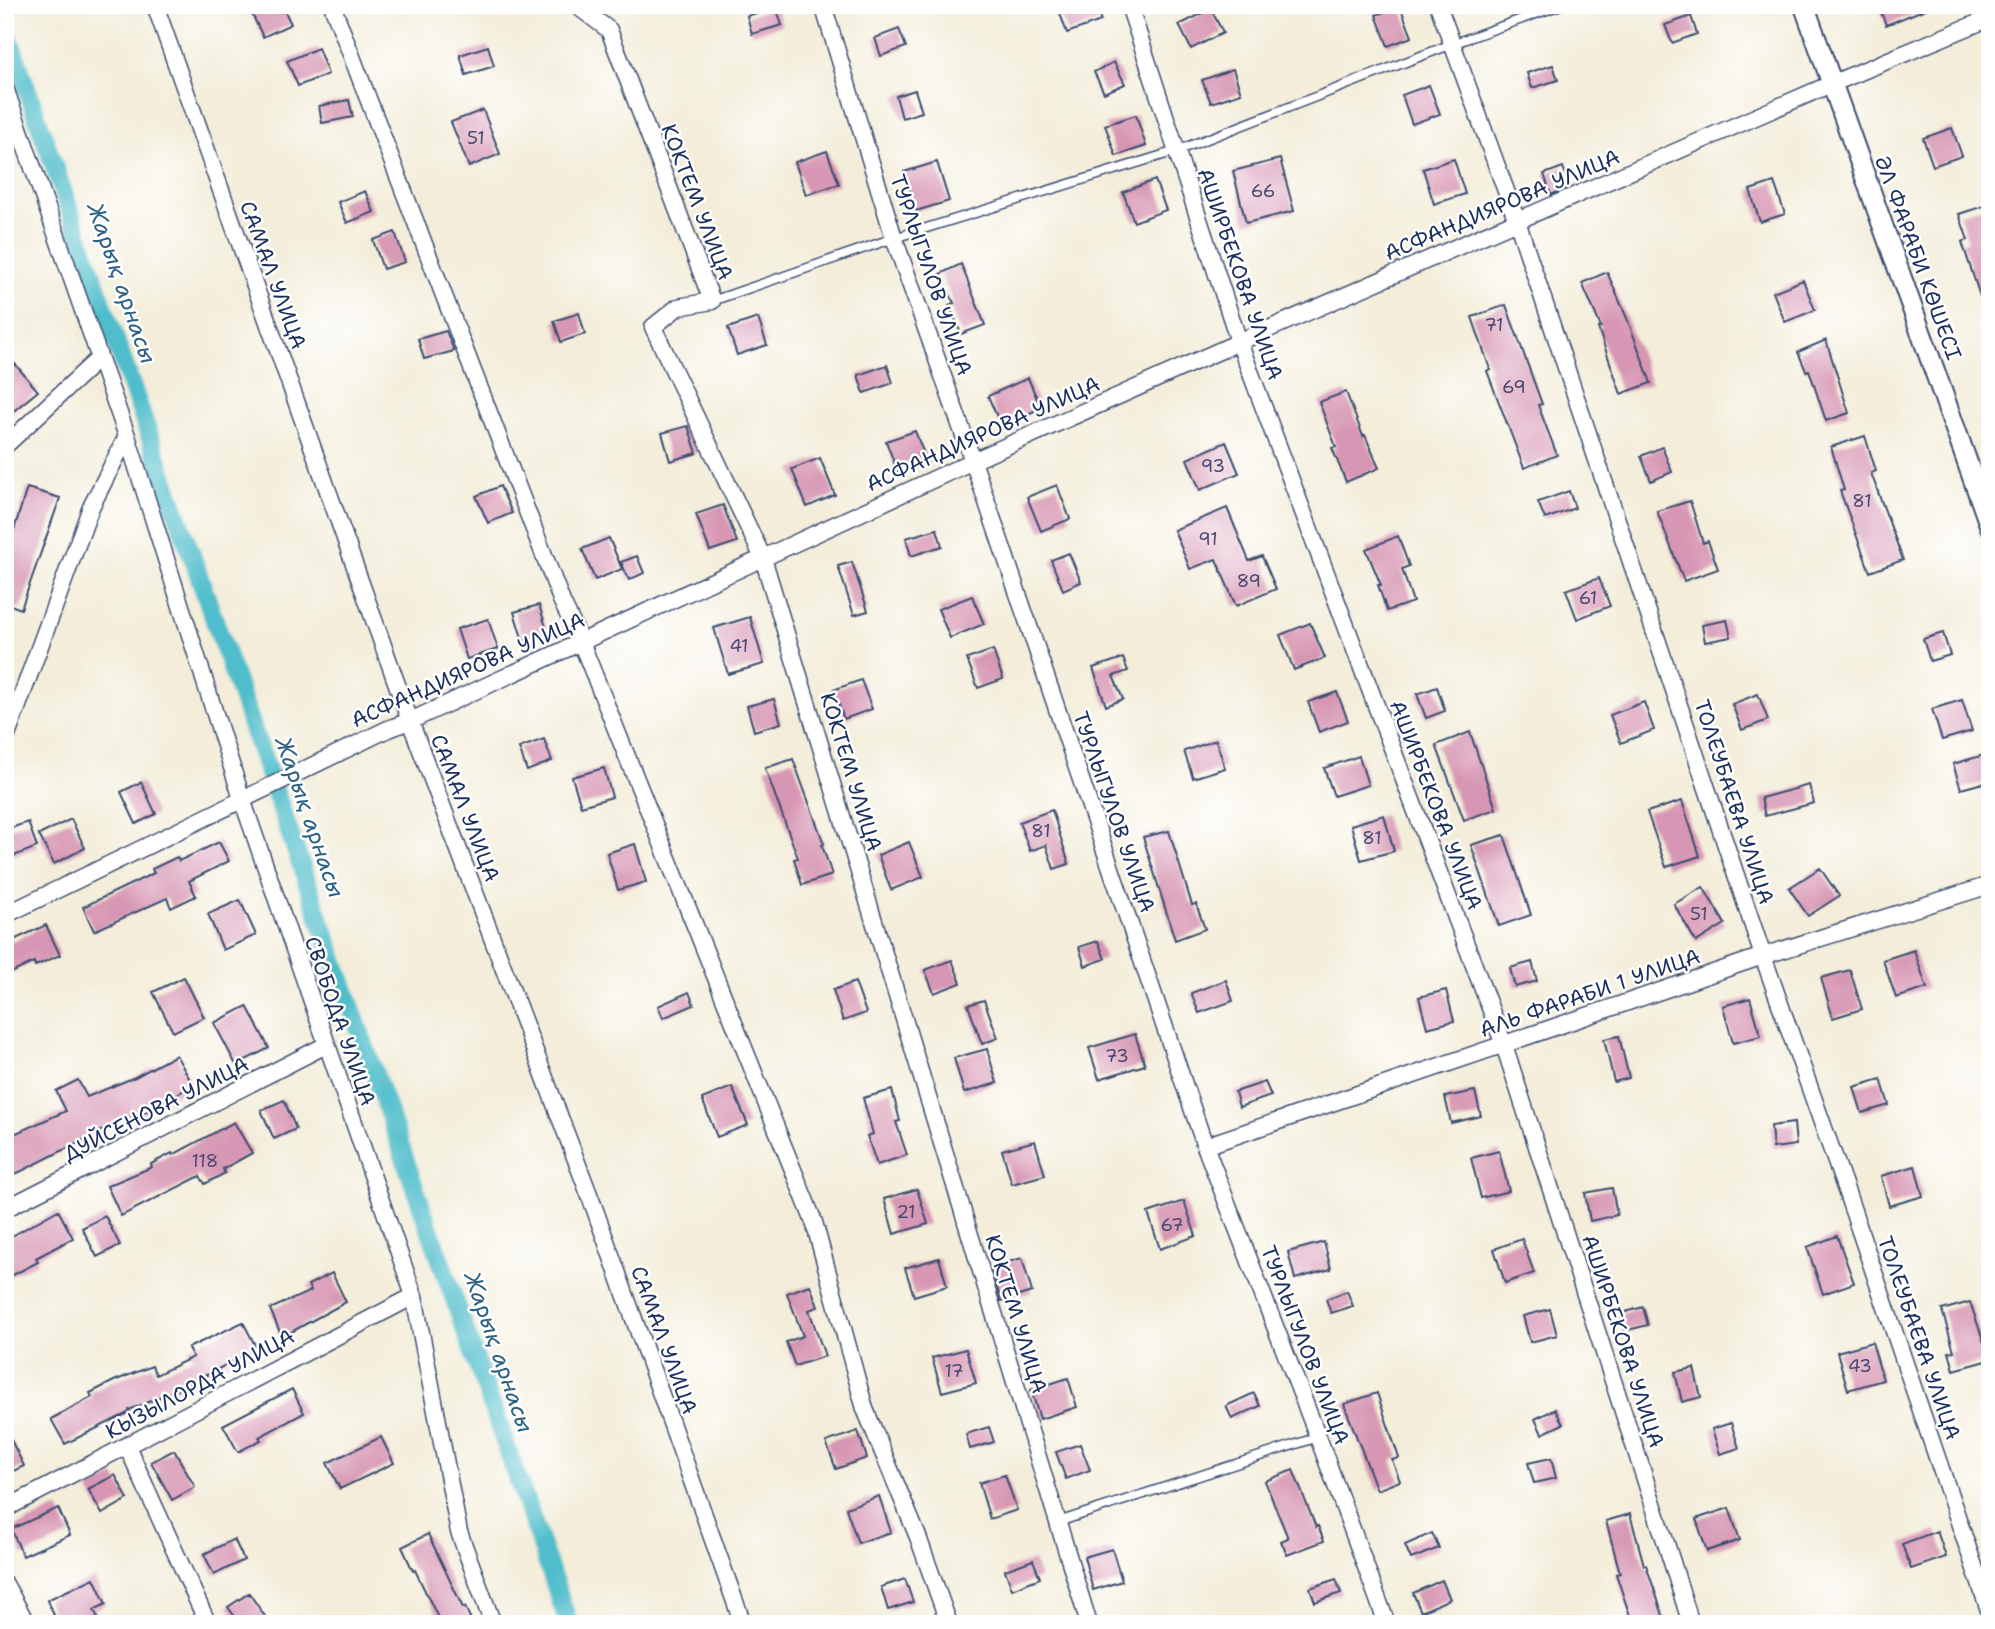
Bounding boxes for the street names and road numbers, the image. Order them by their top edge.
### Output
street label: КОКТЕМ УЛИЦА [654,120,740,284]
street label: АСФАНДИЯРОВА УЛИЦА [1380,143,1624,267]
street label: ӘЛ ФАРАБИ КӨШЕСІ [1868,152,1968,364]
street label: АШИРБЕКОВА УЛИЦА [1191,164,1289,384]
street label: ТУРЛЫГУЛОВ УЛИЦА [883,171,979,379]
street label: САМАЛ УЛИЦА [233,197,313,353]
street label: АСФАНДИЯРОВА УЛИЦА [862,370,1104,498]
street label: АСФАНДИЯРОВА УЛИЦА [347,606,589,734]
street label: КОКТЕМ УЛИЦА [814,689,888,855]
street label: АШИРБЕКОВА УЛИЦА [1383,696,1489,914]
street label: ТОЛЕУБАЕВА УЛИЦА [1688,696,1780,908]
street label: ТУРЛЫГУЛОВ УЛИЦА [1066,708,1162,916]
street label: САМАЛ УЛИЦА [424,730,506,886]
street label: СВОБОДА УЛИЦА [298,933,382,1109]
street label: АЛЬ ФАРАБИ 1 УЛИЦА [1476,942,1704,1044]
street label: ДУЙСЕНОВА УЛИЦА [58,1050,254,1168]
street label: КОКТЕМ УЛИЦА [979,1231,1053,1397]
street label: АШИРБЕКОВА УЛИЦА [1575,1231,1671,1451]
street label: ТОЛЕУБАЕВА УЛИЦА [1871,1232,1967,1444]
street label: ТУРЛЫГУЛОВ УЛИЦА [1254,1242,1356,1448]
street label: САМАЛ УЛИЦА [624,1262,704,1418]
street label: КЫЗЫЛОРДА УЛИЦА [101,1322,299,1446]

